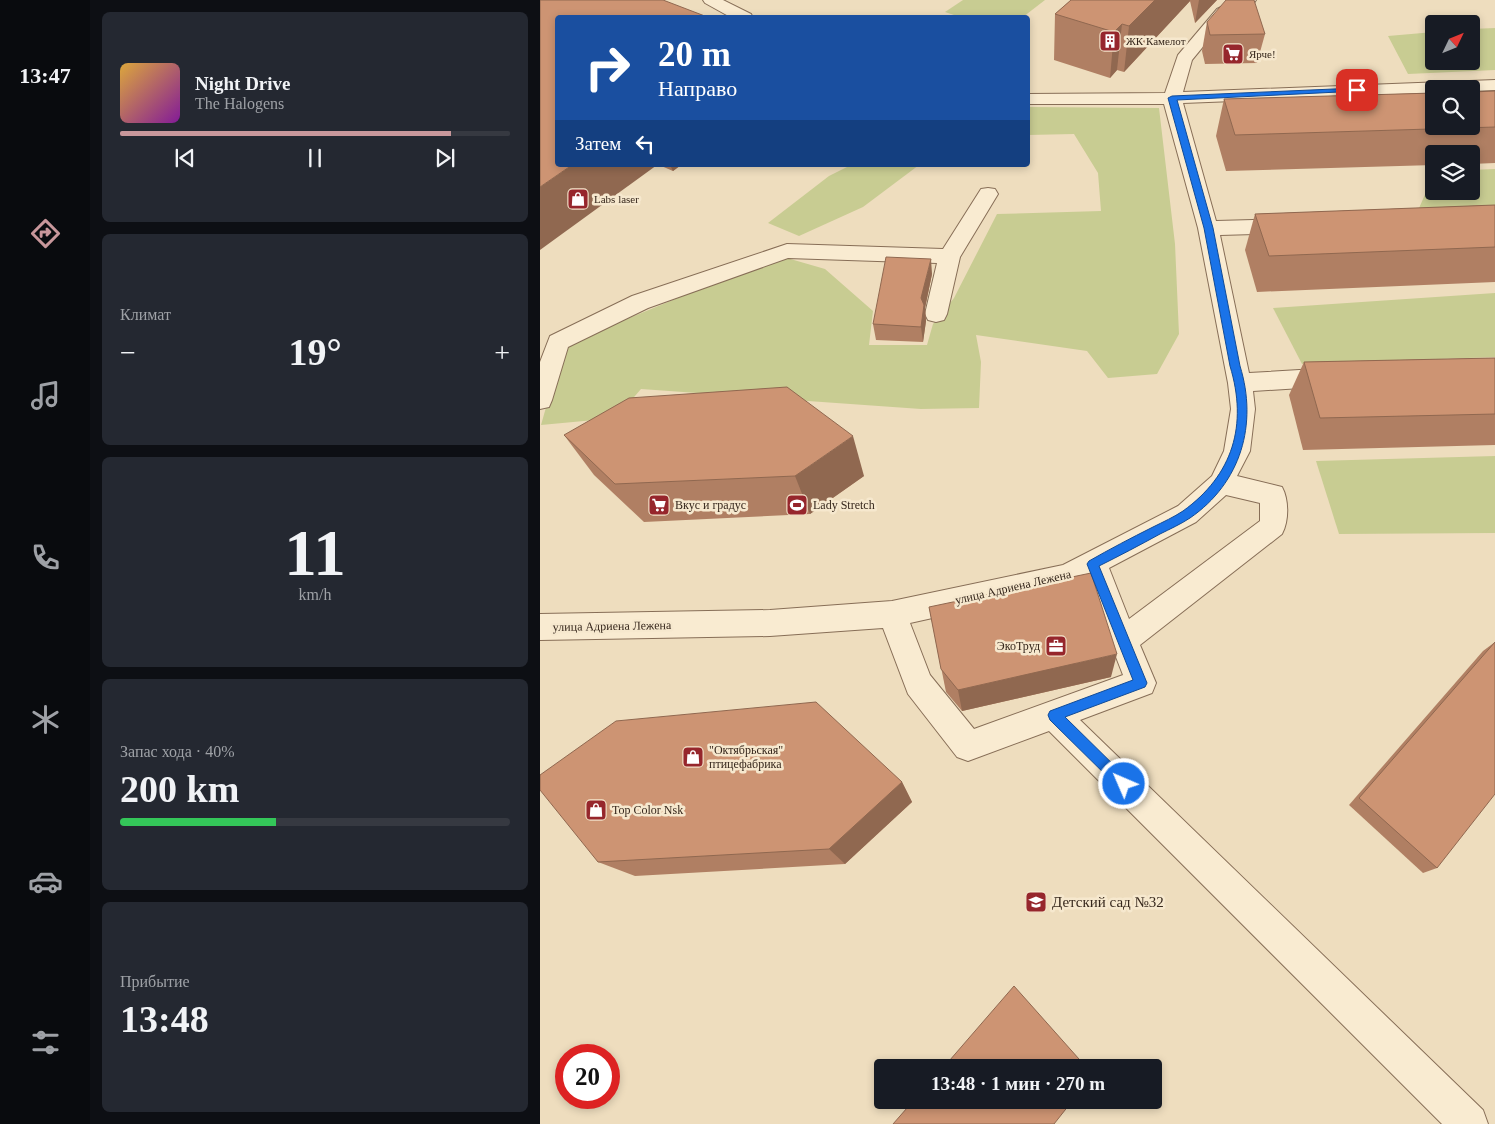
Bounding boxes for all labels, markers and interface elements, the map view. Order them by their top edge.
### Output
north arrow [1425,15,1480,70]
map controls [1425,15,1480,200]
building icon: ЖК Камелот [1098,29,1122,53]
icon: right [575,35,640,100]
text: 20 m [658,35,731,74]
place label: ЖК Камелот [1126,35,1186,47]
supermarket icon: Ярче! [1221,42,1245,66]
place label: Ярче! [1249,48,1276,60]
text: 13:47 [19,63,71,88]
pin [1336,69,1378,111]
text: Night Drive [195,73,291,94]
text: Направо [658,76,737,101]
icon: arrive [1343,76,1371,104]
button: search [1425,80,1480,135]
text: The Halogens [195,95,284,112]
icon: left [631,130,659,158]
text: Затем [575,133,621,154]
icon: previous [171,144,199,172]
icon: pause [301,144,329,172]
icon: next [431,144,459,172]
button: layers [1425,145,1480,200]
shop icon: Labs laser [566,187,590,211]
place label: Labs laser [594,193,639,205]
icon: directions [28,216,63,251]
text: Климат [120,306,171,323]
text: 19° [288,331,342,373]
text: − [120,337,136,368]
text: + [494,337,510,368]
icon: music [28,378,63,413]
supermarket icon: Вкус и градус [647,493,671,517]
sports icon: Lady Stretch [785,493,809,517]
place label: Вкус и градус [675,498,746,512]
place label: Lady Stretch [813,498,875,512]
text: 11 [284,517,346,589]
icon: phone [28,540,63,575]
street label: улица Адриена Лежена [954,567,1073,607]
text: km/h [299,586,331,603]
street label: улица Адриена Лежена [553,618,672,634]
office icon: ЭкоТруд [1044,634,1068,658]
place label: ЭкоТруд [997,639,1040,653]
icon: climate [28,702,63,737]
text: Запас хода · 40% [120,743,235,760]
place label: "Октябрьская" птицефабрика [709,743,783,771]
shop icon: "Октябрьская" птицефабрика [681,745,705,769]
position arrow [1097,757,1149,809]
text: 200 km [120,768,239,810]
shop icon: Top Color Nsk [584,798,608,822]
place label: Top Color Nsk [612,803,683,817]
icon: car [28,864,63,899]
school or university icon: Детский сад №32 [1024,890,1048,914]
place label: Детский сад №32 [1052,894,1164,910]
text: Прибытие [120,973,190,990]
text: 13:48 [120,998,209,1040]
icon: filters [28,1025,63,1060]
speed limit sign: 20 [555,1044,620,1109]
text: 13:48 · 1 мин · 270 m [931,1073,1105,1094]

